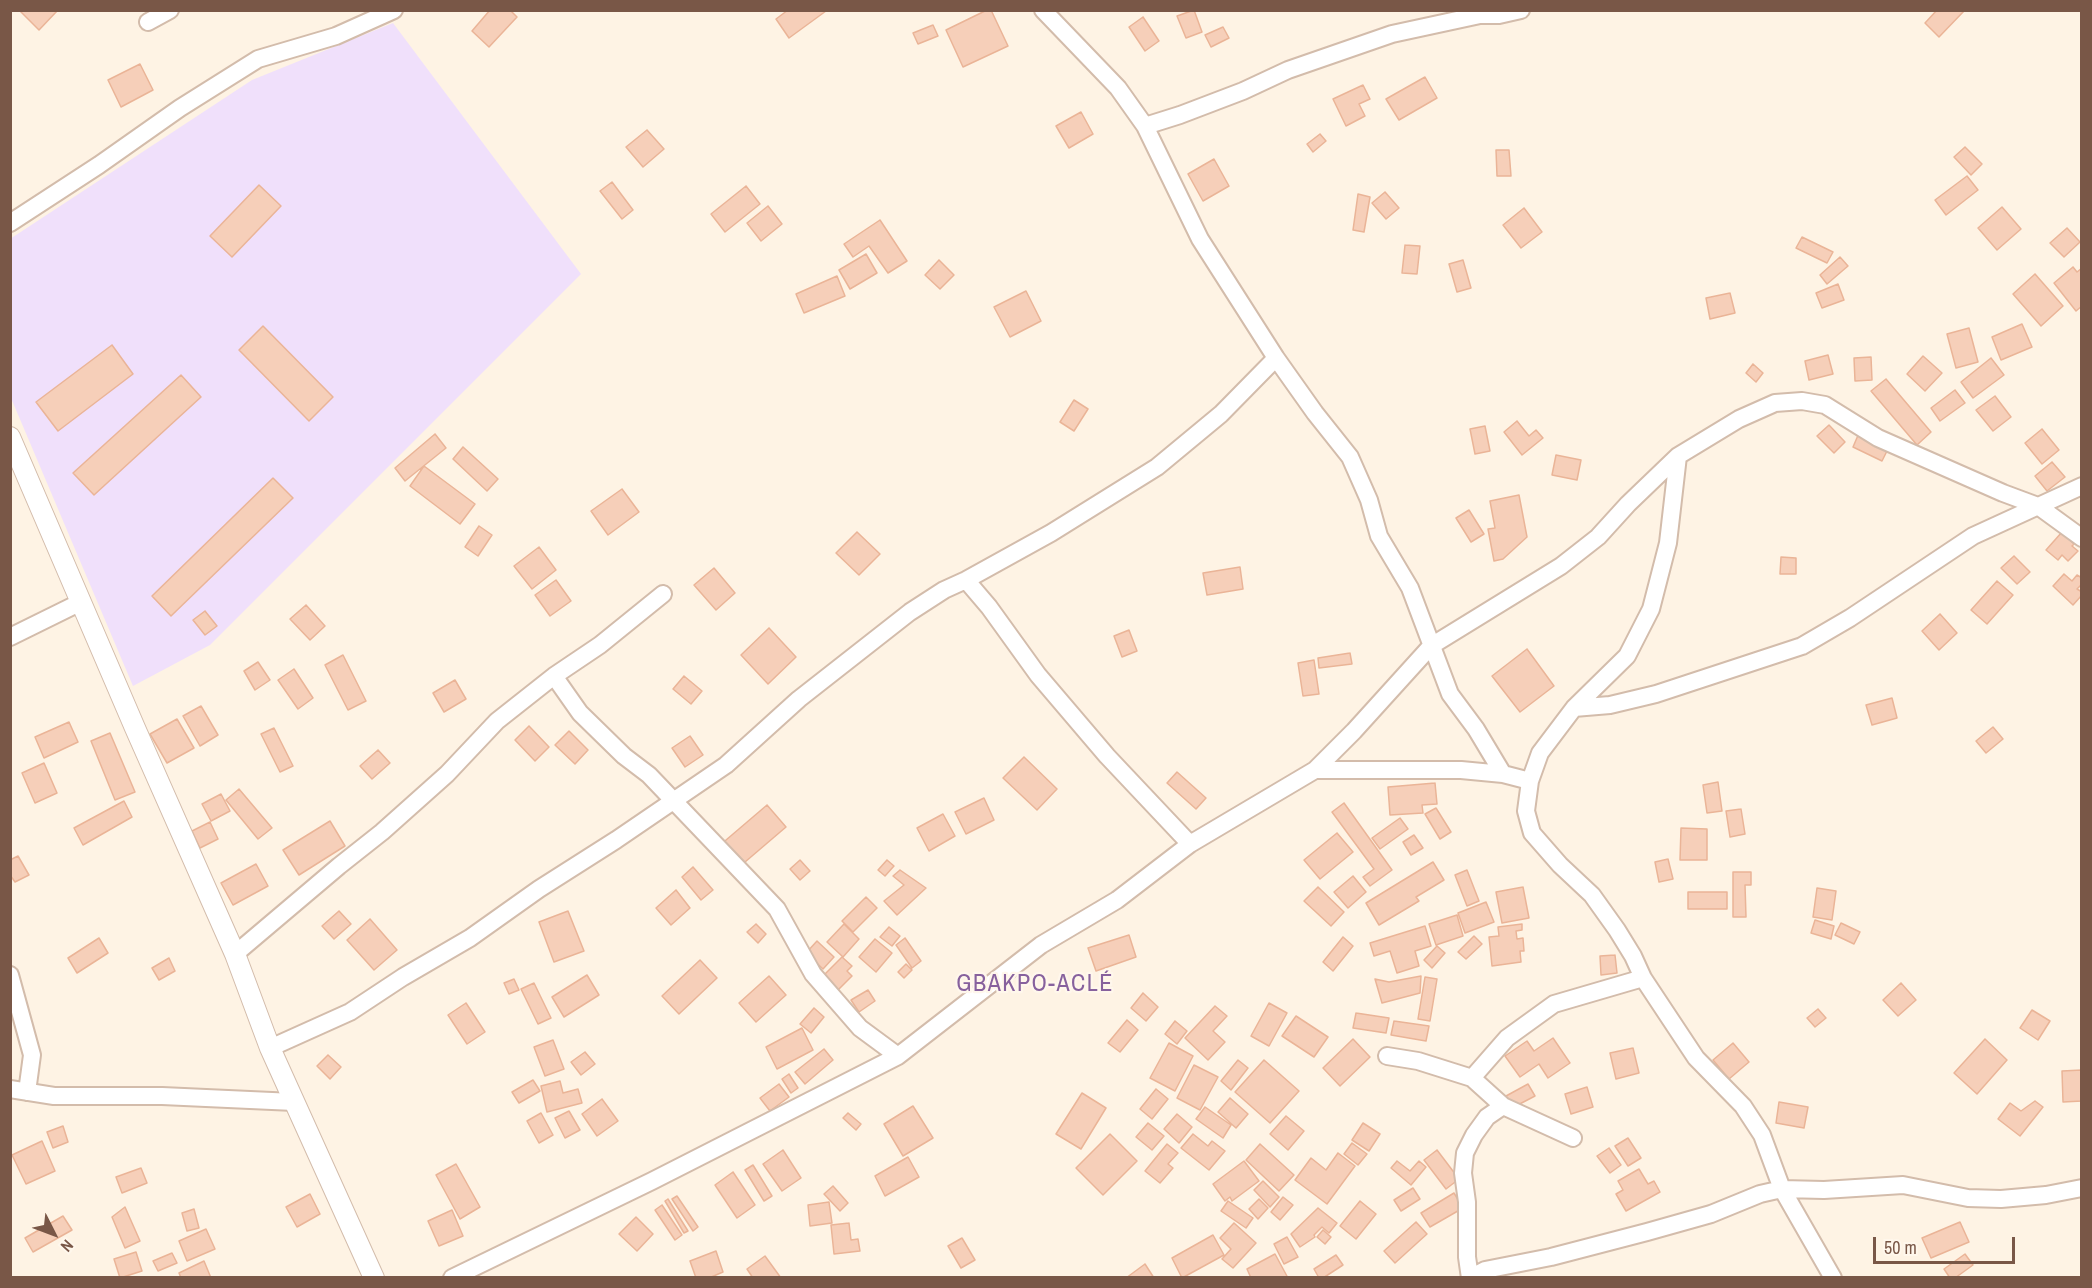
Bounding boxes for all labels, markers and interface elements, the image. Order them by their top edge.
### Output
district label: GBAKPO-ACLÉ [956,971,1114,999]
north arrow [24,1204,84,1264]
scale bar [1876,1225,2018,1263]
text: N [56,1235,79,1257]
text: 50 m [1884,1235,1917,1260]

